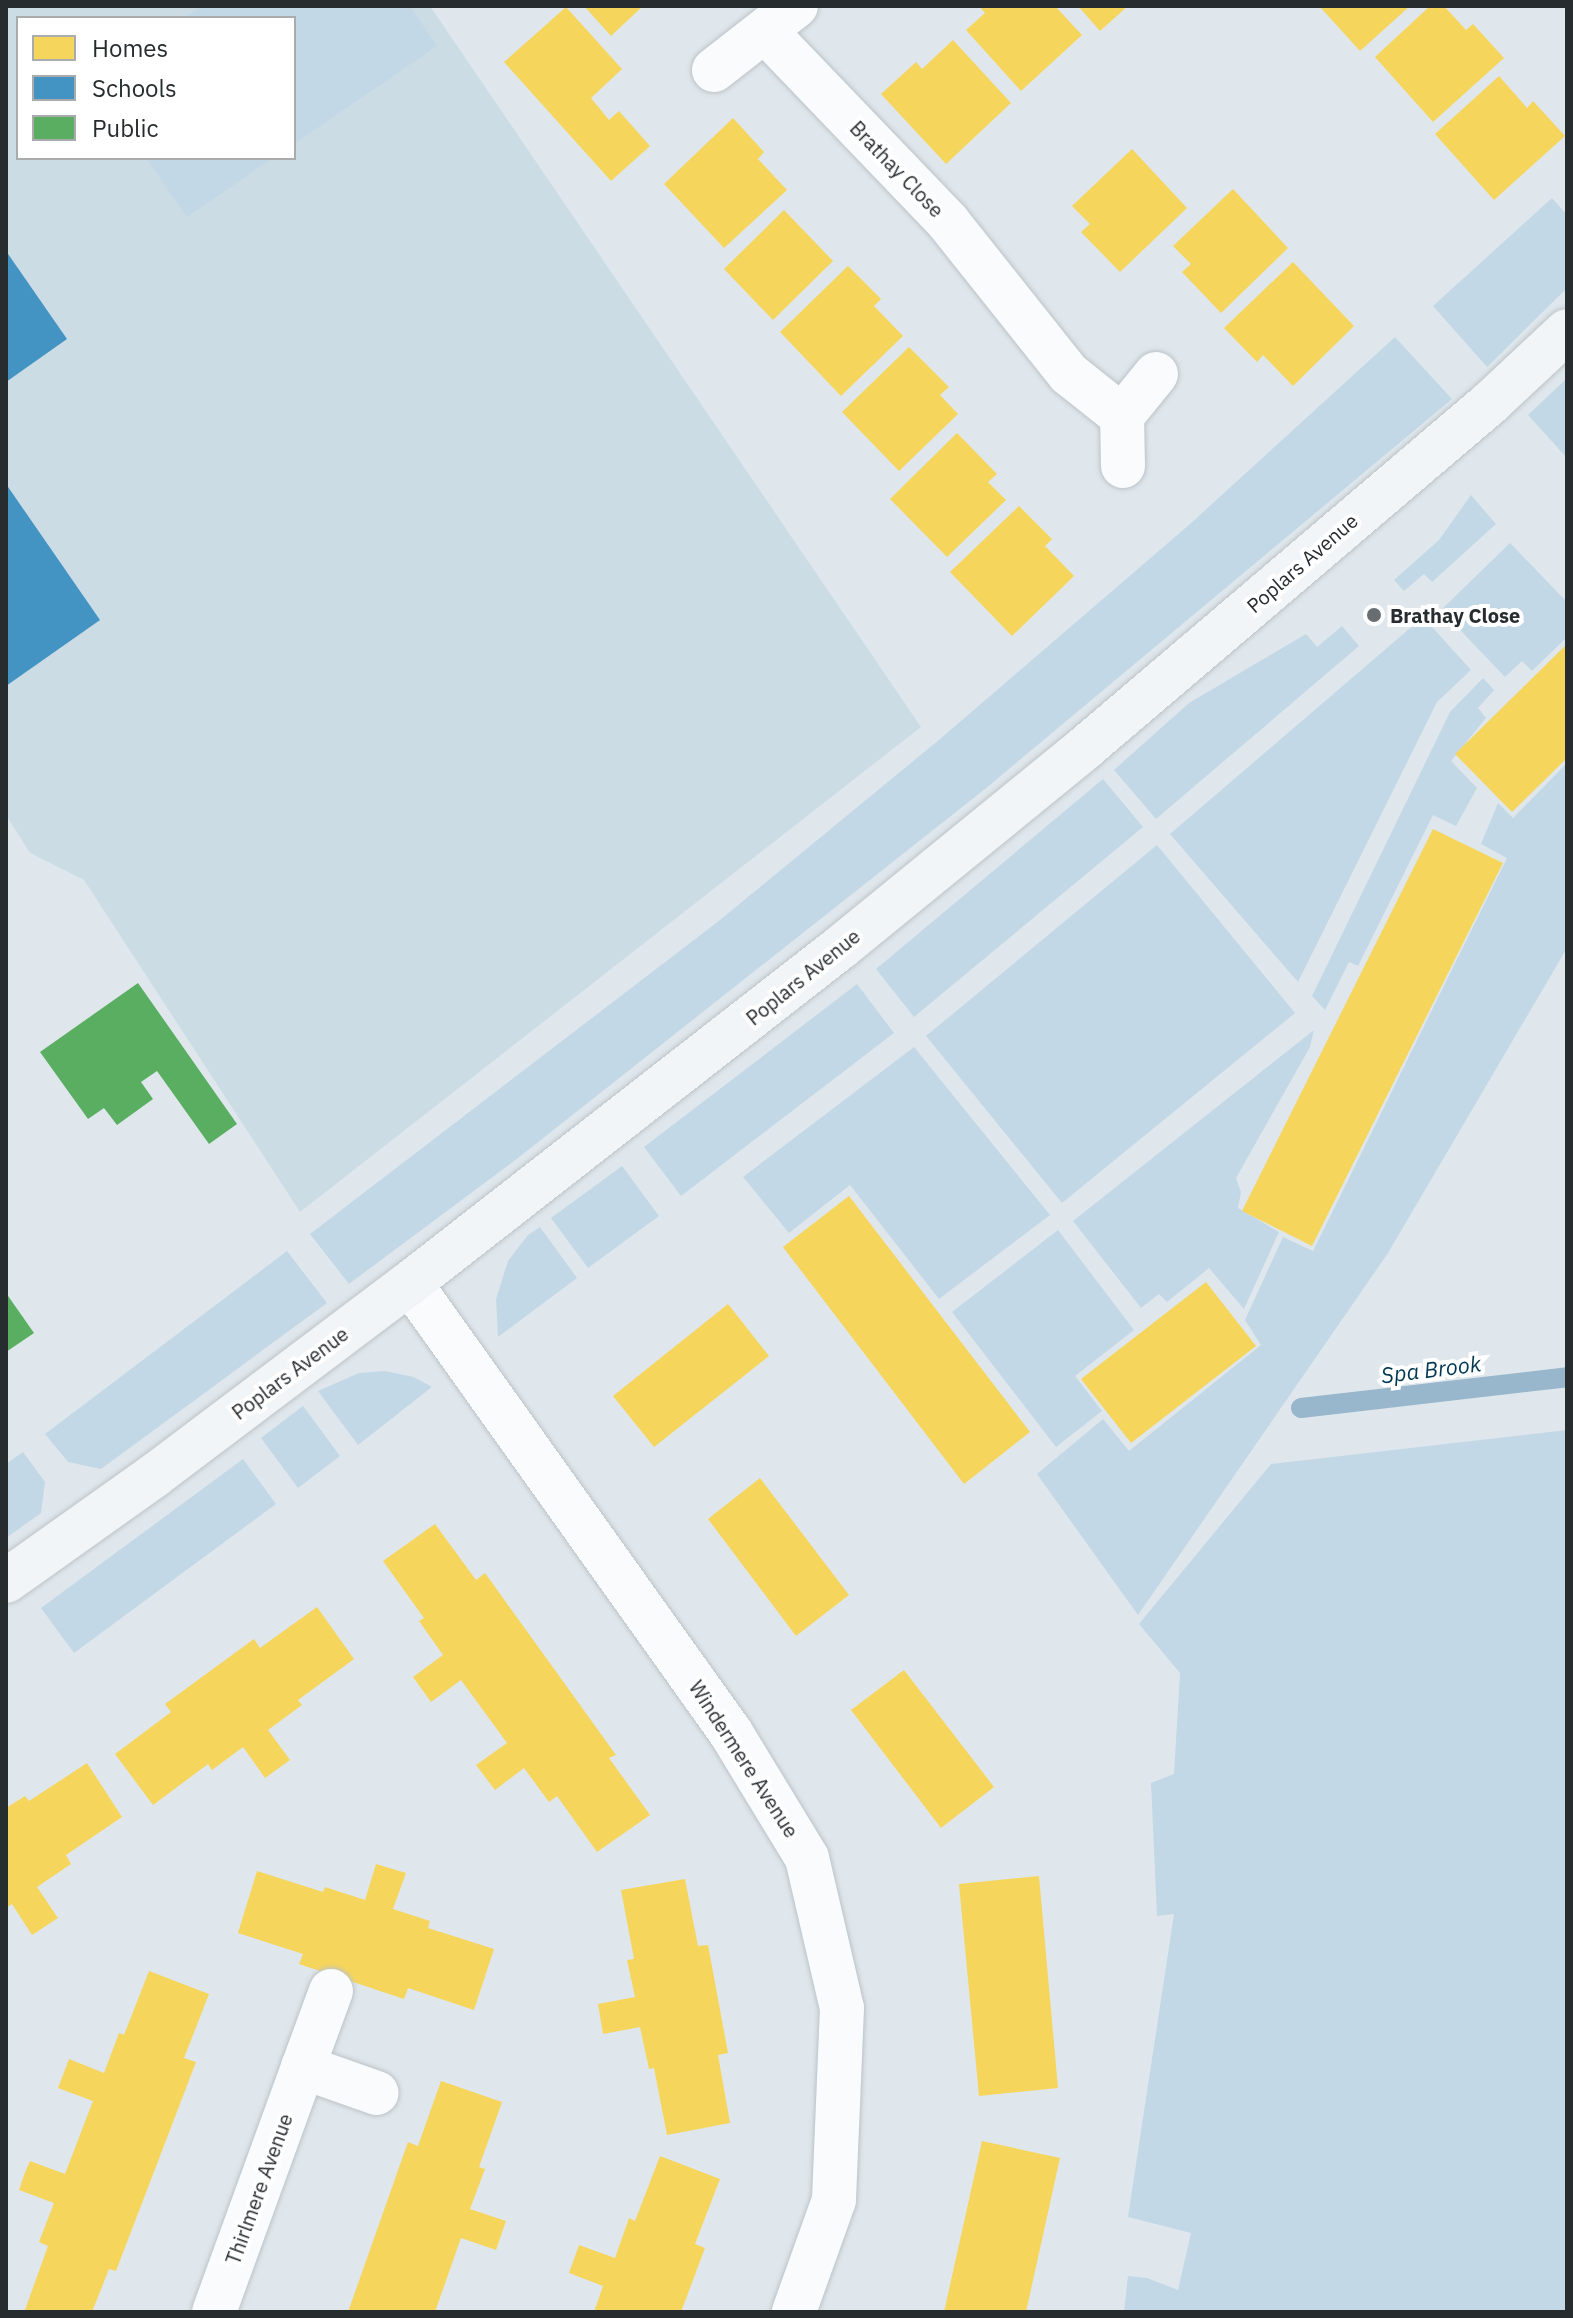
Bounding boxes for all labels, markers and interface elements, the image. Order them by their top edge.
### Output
legend [16,16,296,160]
text: Homes [92,32,168,64]
text: Schools [92,72,177,104]
text: Public [92,112,159,144]
street label: Brathay Close [845,116,949,222]
street label: Poplars Avenue [1242,508,1362,618]
place label: Brathay Close [1390,603,1520,627]
marker: Brathay Close [1365,606,1383,624]
street label: Poplars Avenue [741,924,865,1030]
street label: Poplars Avenue [227,1322,353,1424]
water label: Spa Brook [1379,1350,1483,1388]
street label: Windermere Avenue [684,1676,804,1842]
street label: Thirlmere Avenue [221,2110,297,2268]

